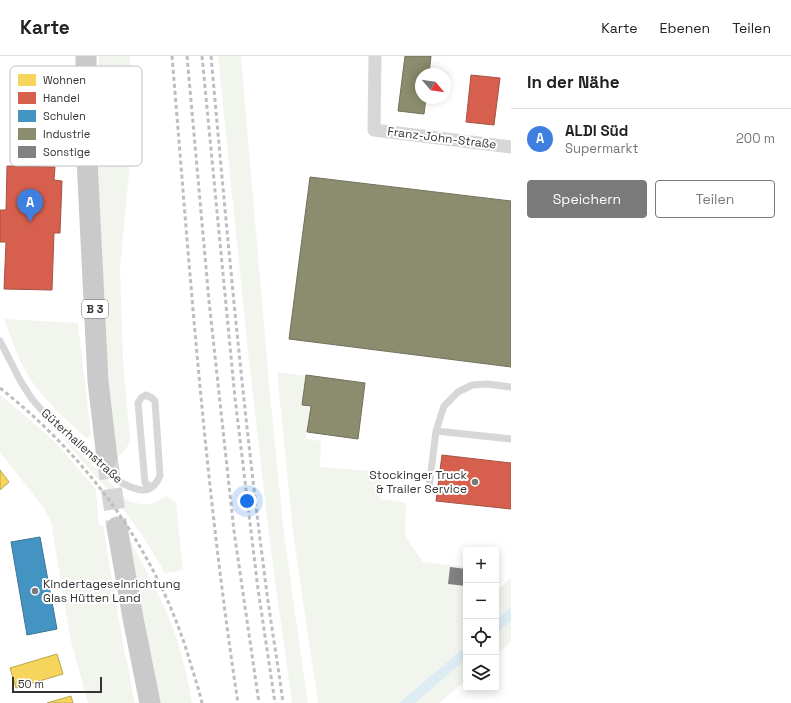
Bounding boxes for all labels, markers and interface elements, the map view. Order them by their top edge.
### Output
text: Karte [20,15,70,40]
text: Karte [601,19,638,37]
text: Ebenen [660,19,710,37]
text: Teilen [732,19,771,37]
legend [10,66,142,166]
north arrow [415,68,451,104]
text: In der Nähe [527,71,619,93]
text: Wohnen [43,73,86,87]
text: Handel [43,91,80,105]
text: Schulen [43,109,86,123]
text: ALDI Süd [565,121,628,140]
street label: Franz-John-Straße [387,123,497,153]
text: Industrie [43,127,90,141]
text: A [536,130,544,147]
text: 200 m [736,130,775,147]
text: Supermarkt [565,140,638,157]
text: Sonstige [43,145,90,159]
button: Speichern [527,180,647,218]
button: Teilen [655,180,775,218]
pin: A [17,189,43,222]
road number: B 3 [82,300,108,318]
street label: Güterhallenstraße [38,405,126,487]
place label: Stockinger Truck & Trailer Service [369,467,468,497]
marker: Stockinger Truck & Trailer Service [470,477,480,487]
your location [237,491,257,511]
map controls [463,547,499,691]
button: + [463,547,499,583]
place label: Kindertageseinrichtung Glas Hütten Land [43,576,180,606]
button: − [463,583,499,619]
marker: Kindertageseinrichtung Glas Hütten Land [30,586,40,596]
button: locate [463,619,499,655]
button: layers [463,655,499,691]
scale bar [12,675,102,694]
text: 50 m [18,677,44,691]

